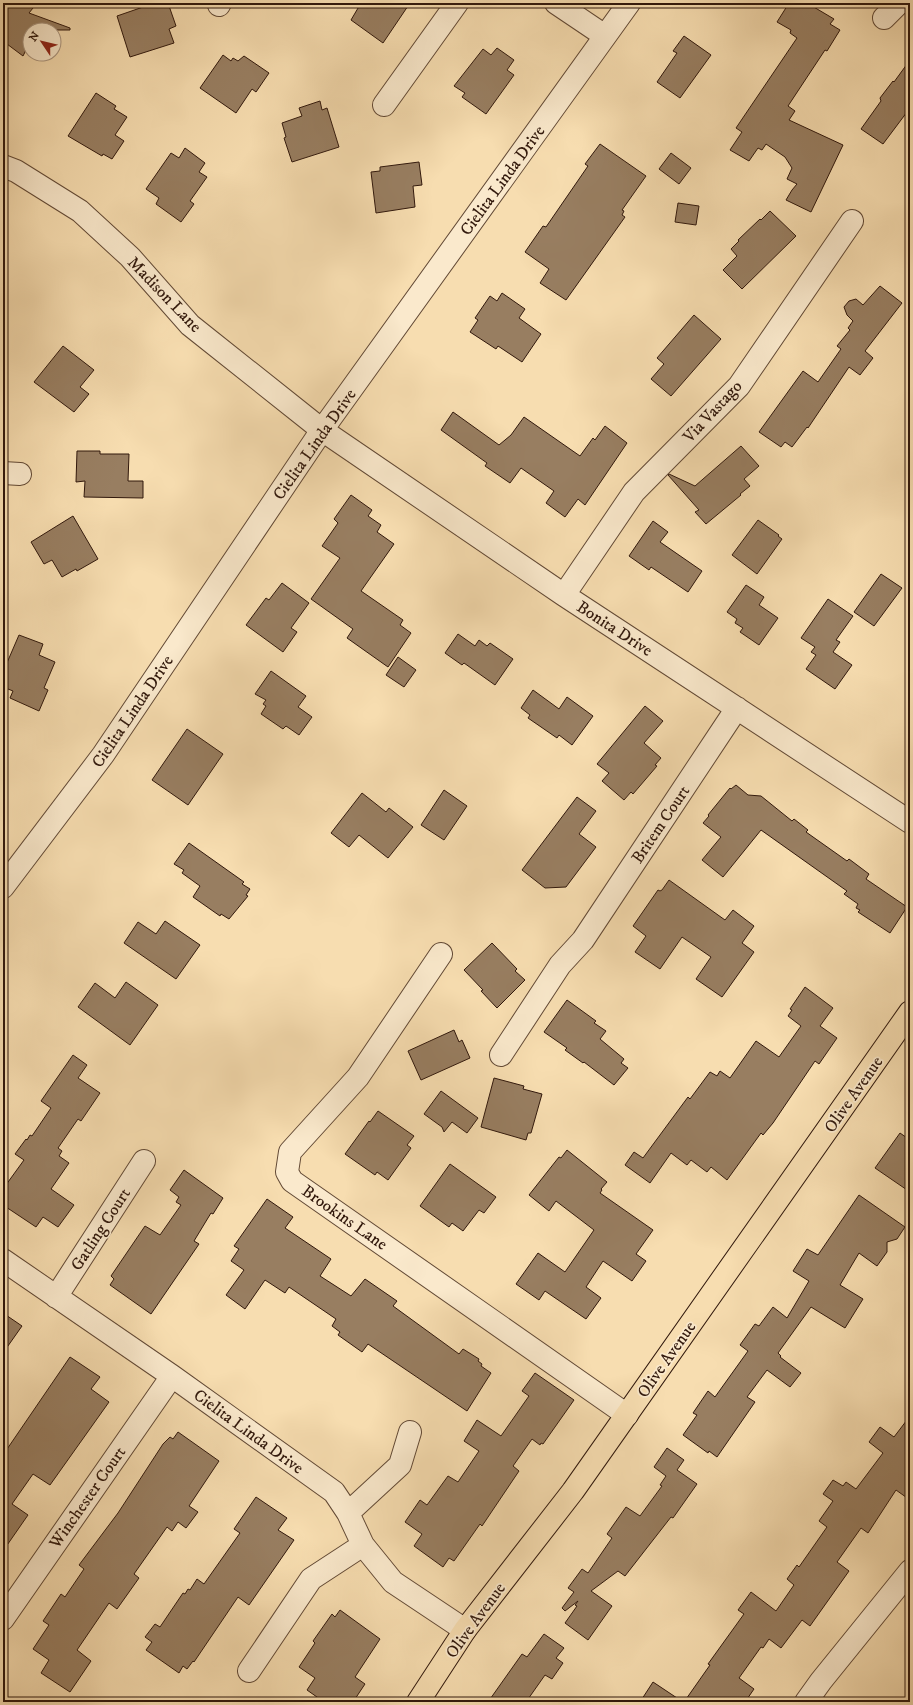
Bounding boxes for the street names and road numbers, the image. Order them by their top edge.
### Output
street label: Cielita Linda Drive [455,121,550,240]
street label: Madison Lane [123,252,206,337]
street label: Via Vastago [678,376,747,448]
street label: Cielita Linda Drive [268,385,361,505]
street label: Bonita Drive [572,596,657,662]
street label: Cielita Linda Drive [87,651,179,772]
street label: Britem Court [627,781,695,868]
street label: Olive Avenue [819,1052,888,1137]
street label: Brookins Lane [297,1180,392,1255]
street label: Gatling Court [66,1184,136,1275]
street label: Olive Avenue [632,1317,701,1402]
street label: Cielita Linda Drive [189,1384,308,1479]
street label: Winchester Court [44,1442,131,1554]
street label: Olive Avenue [441,1578,511,1663]

